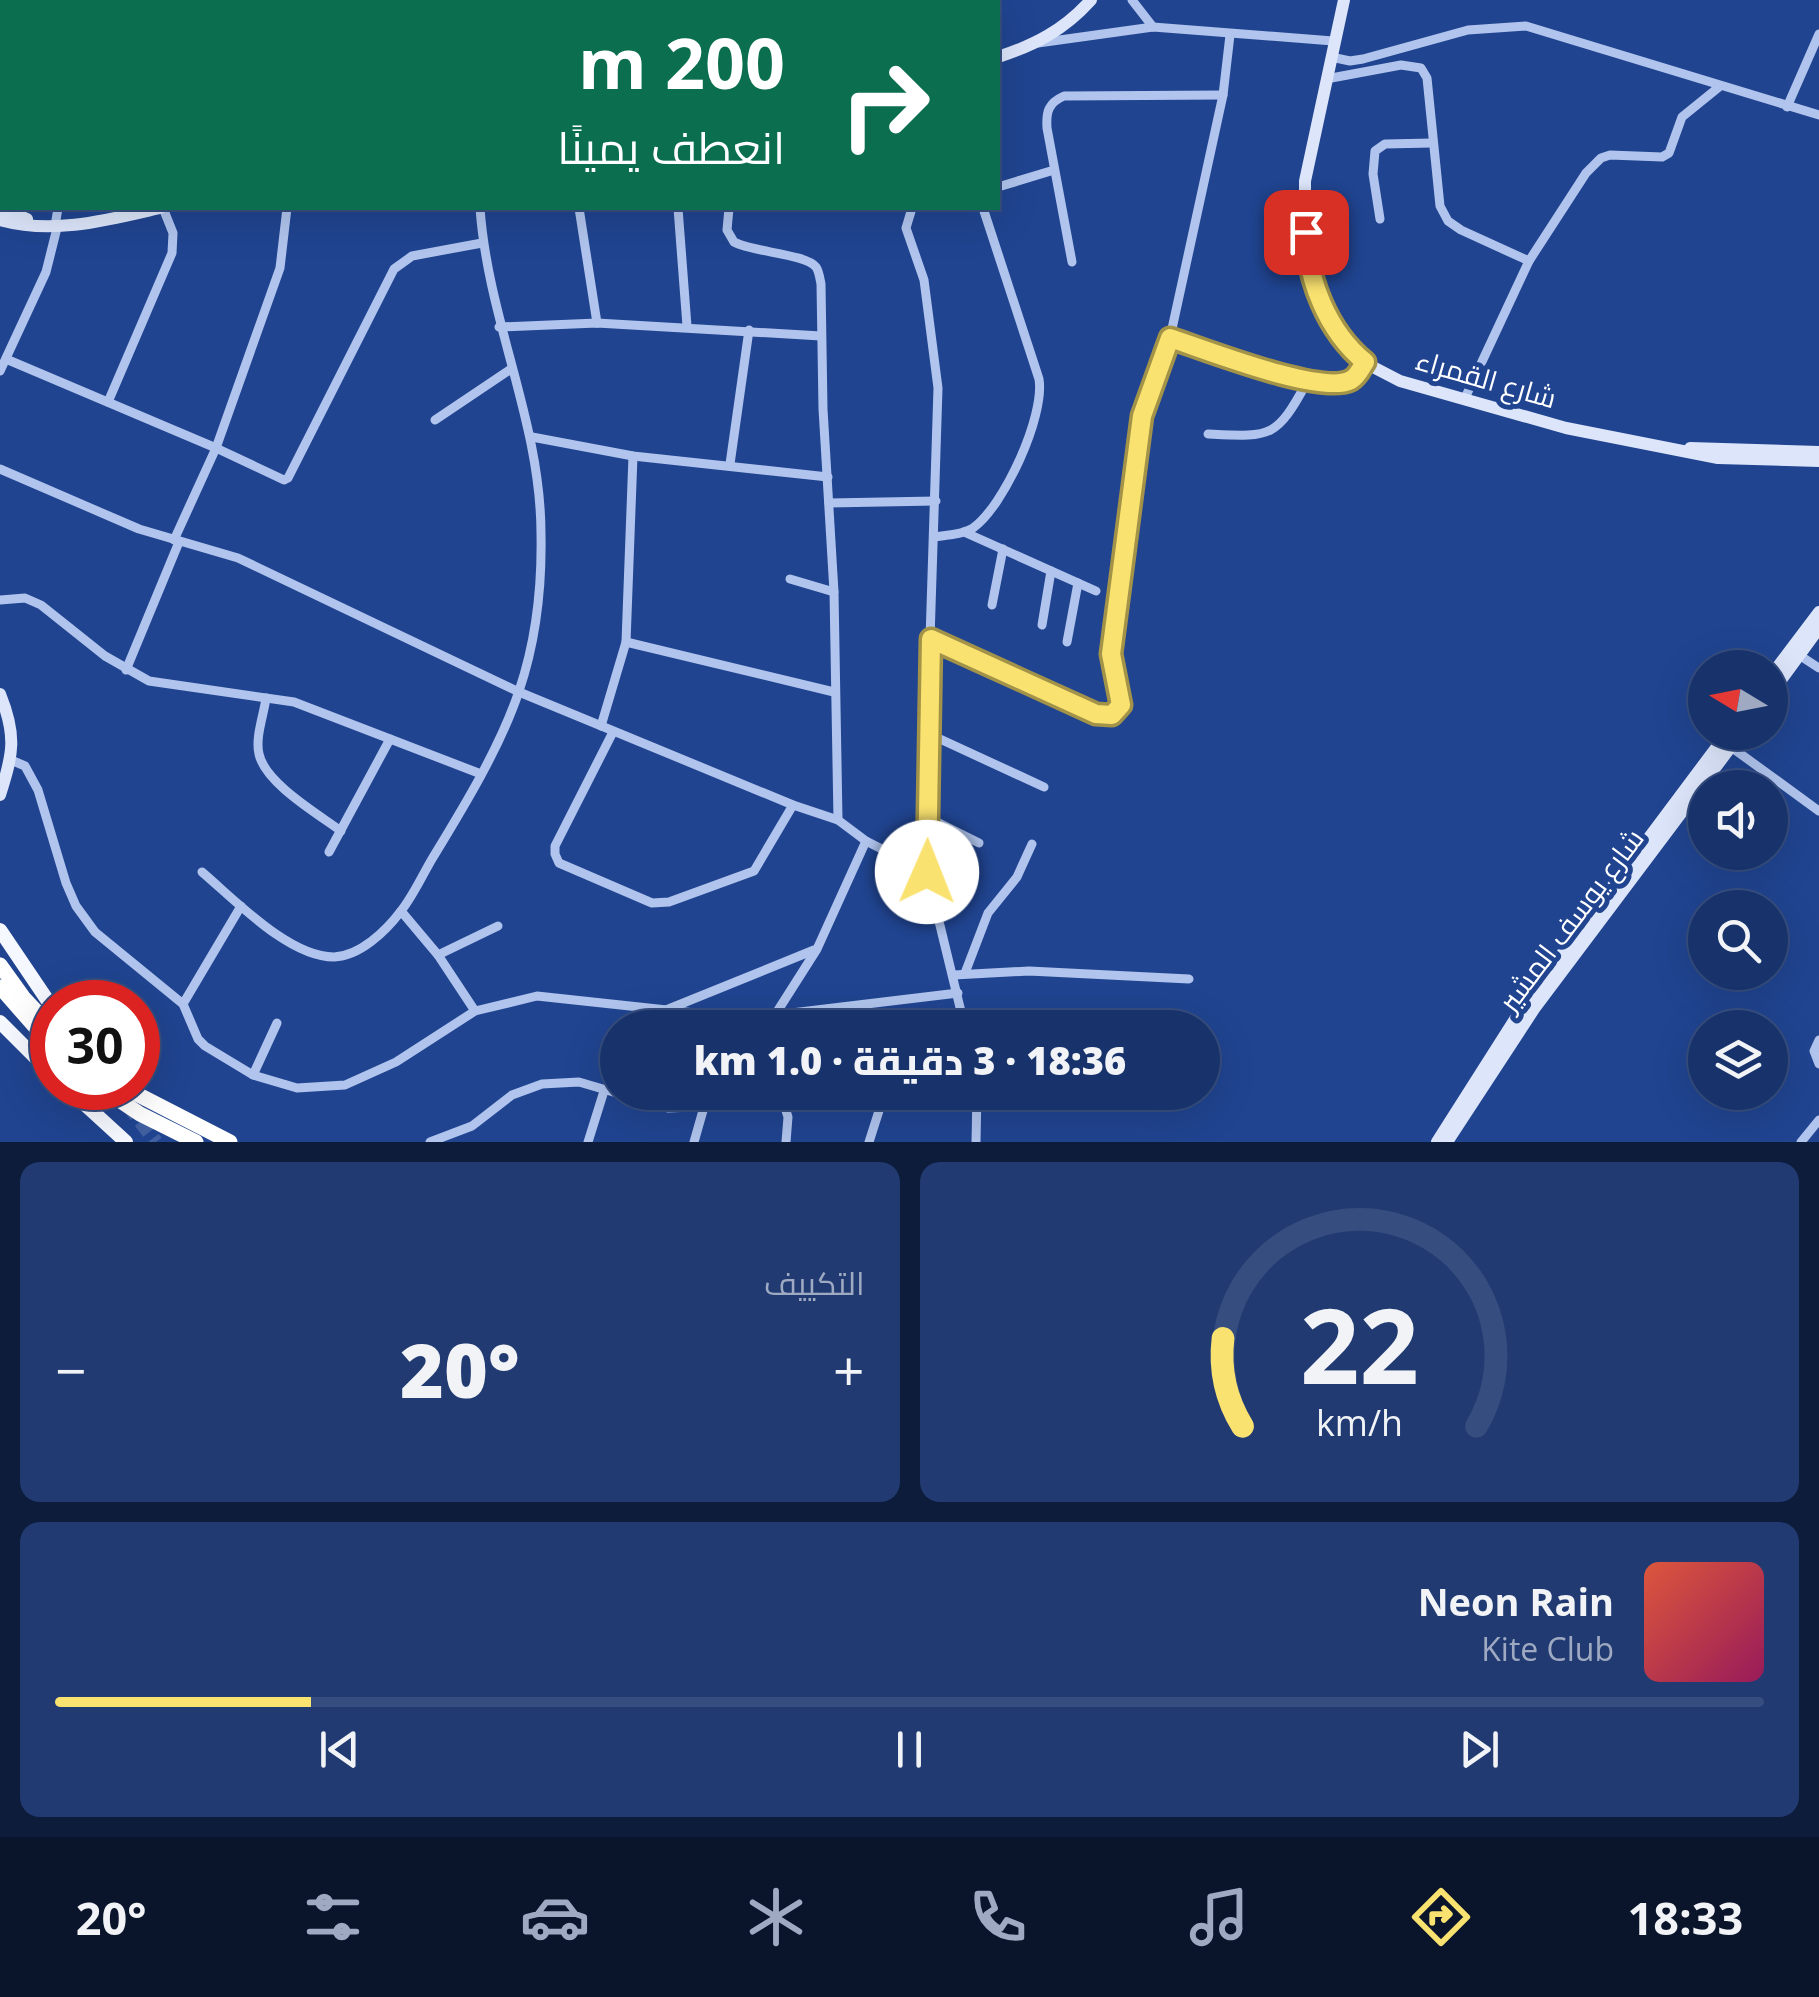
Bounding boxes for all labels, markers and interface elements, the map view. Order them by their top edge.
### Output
text: 200 m [578,14,785,110]
icon: right [820,40,950,170]
text: انعطف يمينًا [557,116,785,177]
pin [1264,190,1349,275]
icon: arrive [1279,205,1334,260]
street label: شارع القمراء [1411,340,1561,417]
north arrow [1688,650,1788,750]
map controls [1688,650,1788,1110]
button: sound [1688,770,1788,870]
position arrow [875,820,979,924]
street label: شارع يوسف المشير [1488,820,1652,1021]
button: search [1688,890,1788,990]
speed limit sign: 30 [30,980,160,1110]
button: layers [1688,1010,1788,1110]
text: 18:36 · 3 دقيقة · 1.0 km [694,1034,1126,1086]
text: التكييف [764,1261,865,1304]
text: 22 [1300,1273,1419,1414]
text: 20° [400,1318,520,1420]
text: − [55,1332,86,1407]
text: + [833,1332,865,1407]
text: km/h [1316,1398,1403,1446]
text: Neon Rain [1418,1575,1614,1627]
text: Kite Club [1481,1627,1614,1670]
icon: previous [312,1722,367,1777]
icon: pause [882,1722,937,1777]
icon: next [1452,1722,1507,1777]
icon: filters [298,1882,368,1952]
icon: car [520,1882,590,1952]
icon: climate [741,1882,811,1952]
icon: phone [963,1882,1033,1952]
icon: music [1184,1882,1254,1952]
icon: directions [1406,1882,1476,1952]
text: 20° [76,1887,147,1948]
text: 18:33 [1627,1887,1743,1948]

